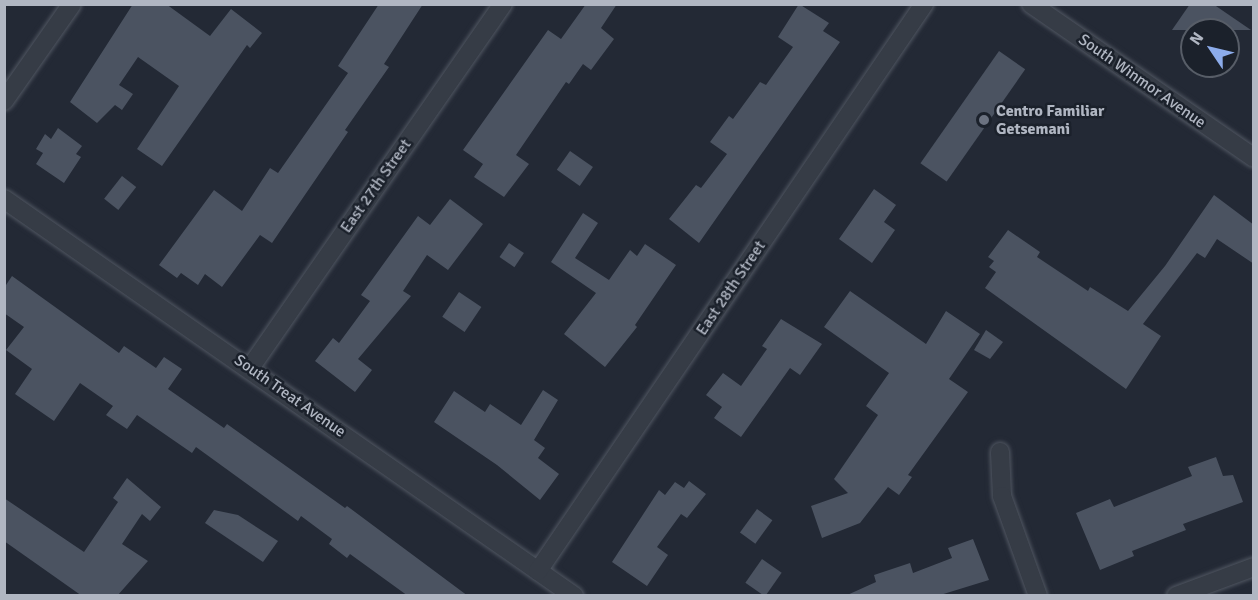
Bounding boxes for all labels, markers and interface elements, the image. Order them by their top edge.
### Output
north arrow [1180,18,1240,78]
text: N [1186,29,1208,49]
street label: South Winmor Avenue [1075,30,1209,132]
place label: Centro Familiar Getsemani [996,101,1104,139]
marker: Centro Familiar Getsemani [977,113,991,127]
street label: East 27th Street [337,135,415,237]
street label: East 28th Street [692,237,770,339]
street label: South Treat Avenue [231,350,349,442]

